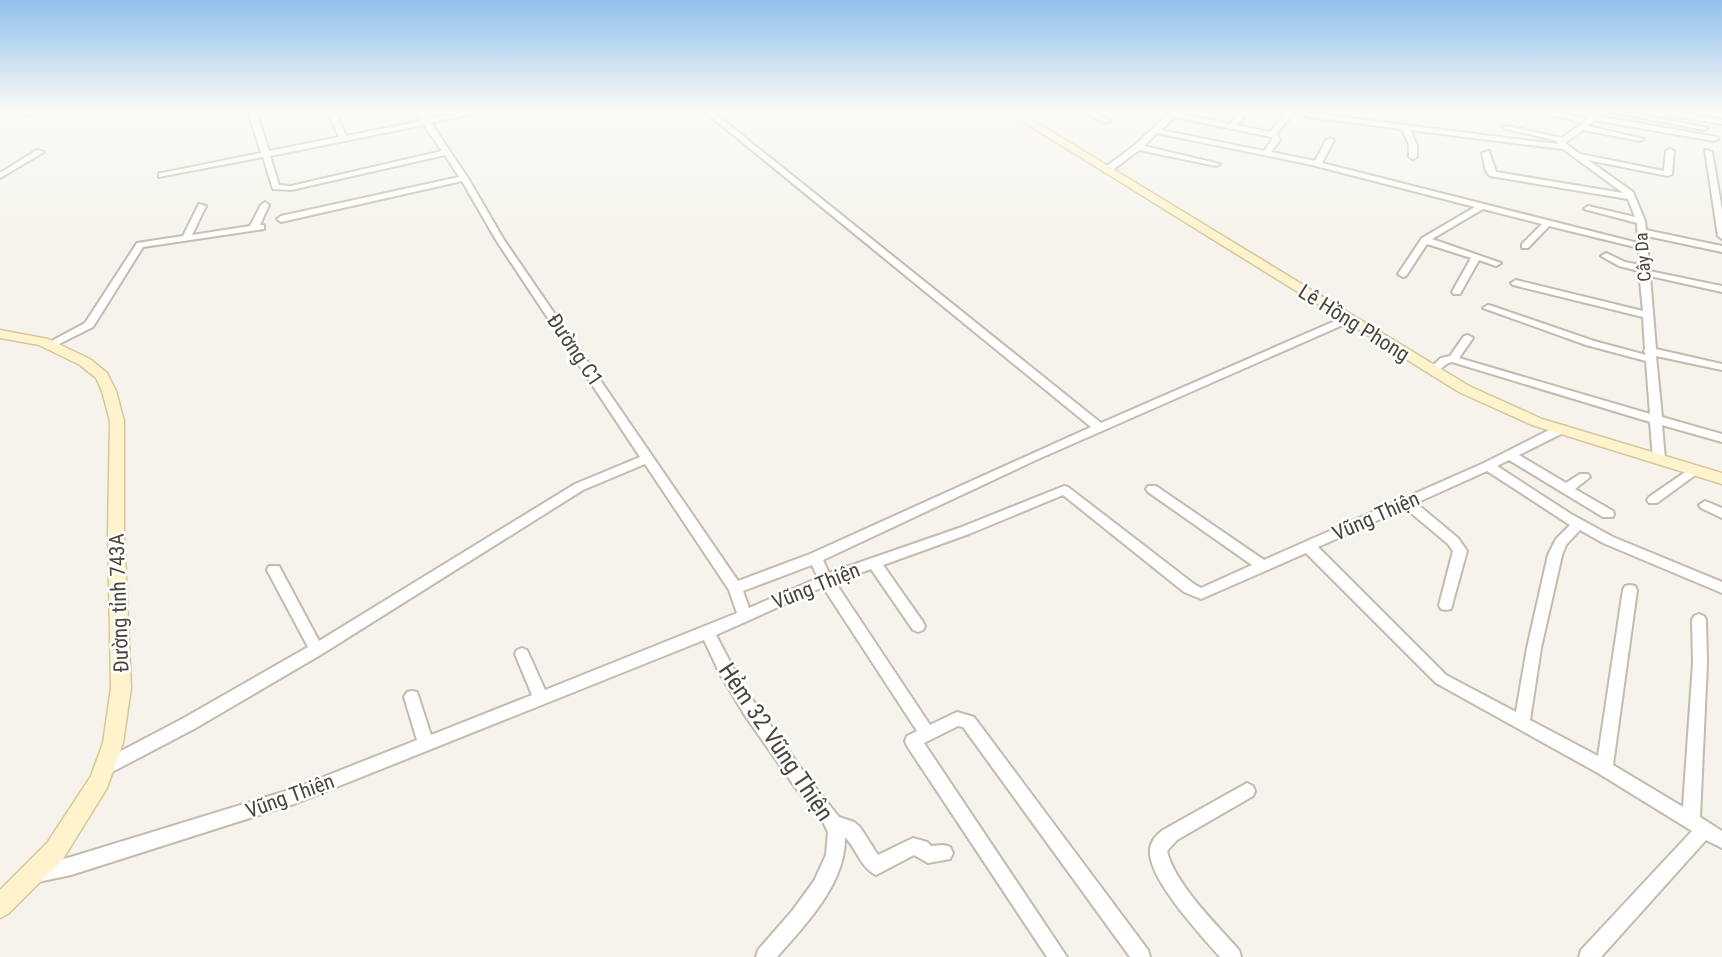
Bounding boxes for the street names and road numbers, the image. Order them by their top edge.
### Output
street label: Cây Da [1630,232,1655,282]
street label: Lê Hồng Phong [1294,279,1414,367]
street label: Đường C1 [542,309,608,391]
street label: Vũng Thiện [1329,486,1423,546]
street label: Đường tỉnh 743A [105,533,133,673]
street label: Vũng Thiện [769,558,863,614]
street label: Hẻm 32 Vũng Thiện [713,658,839,826]
street label: Vũng Thiện [242,769,338,823]

